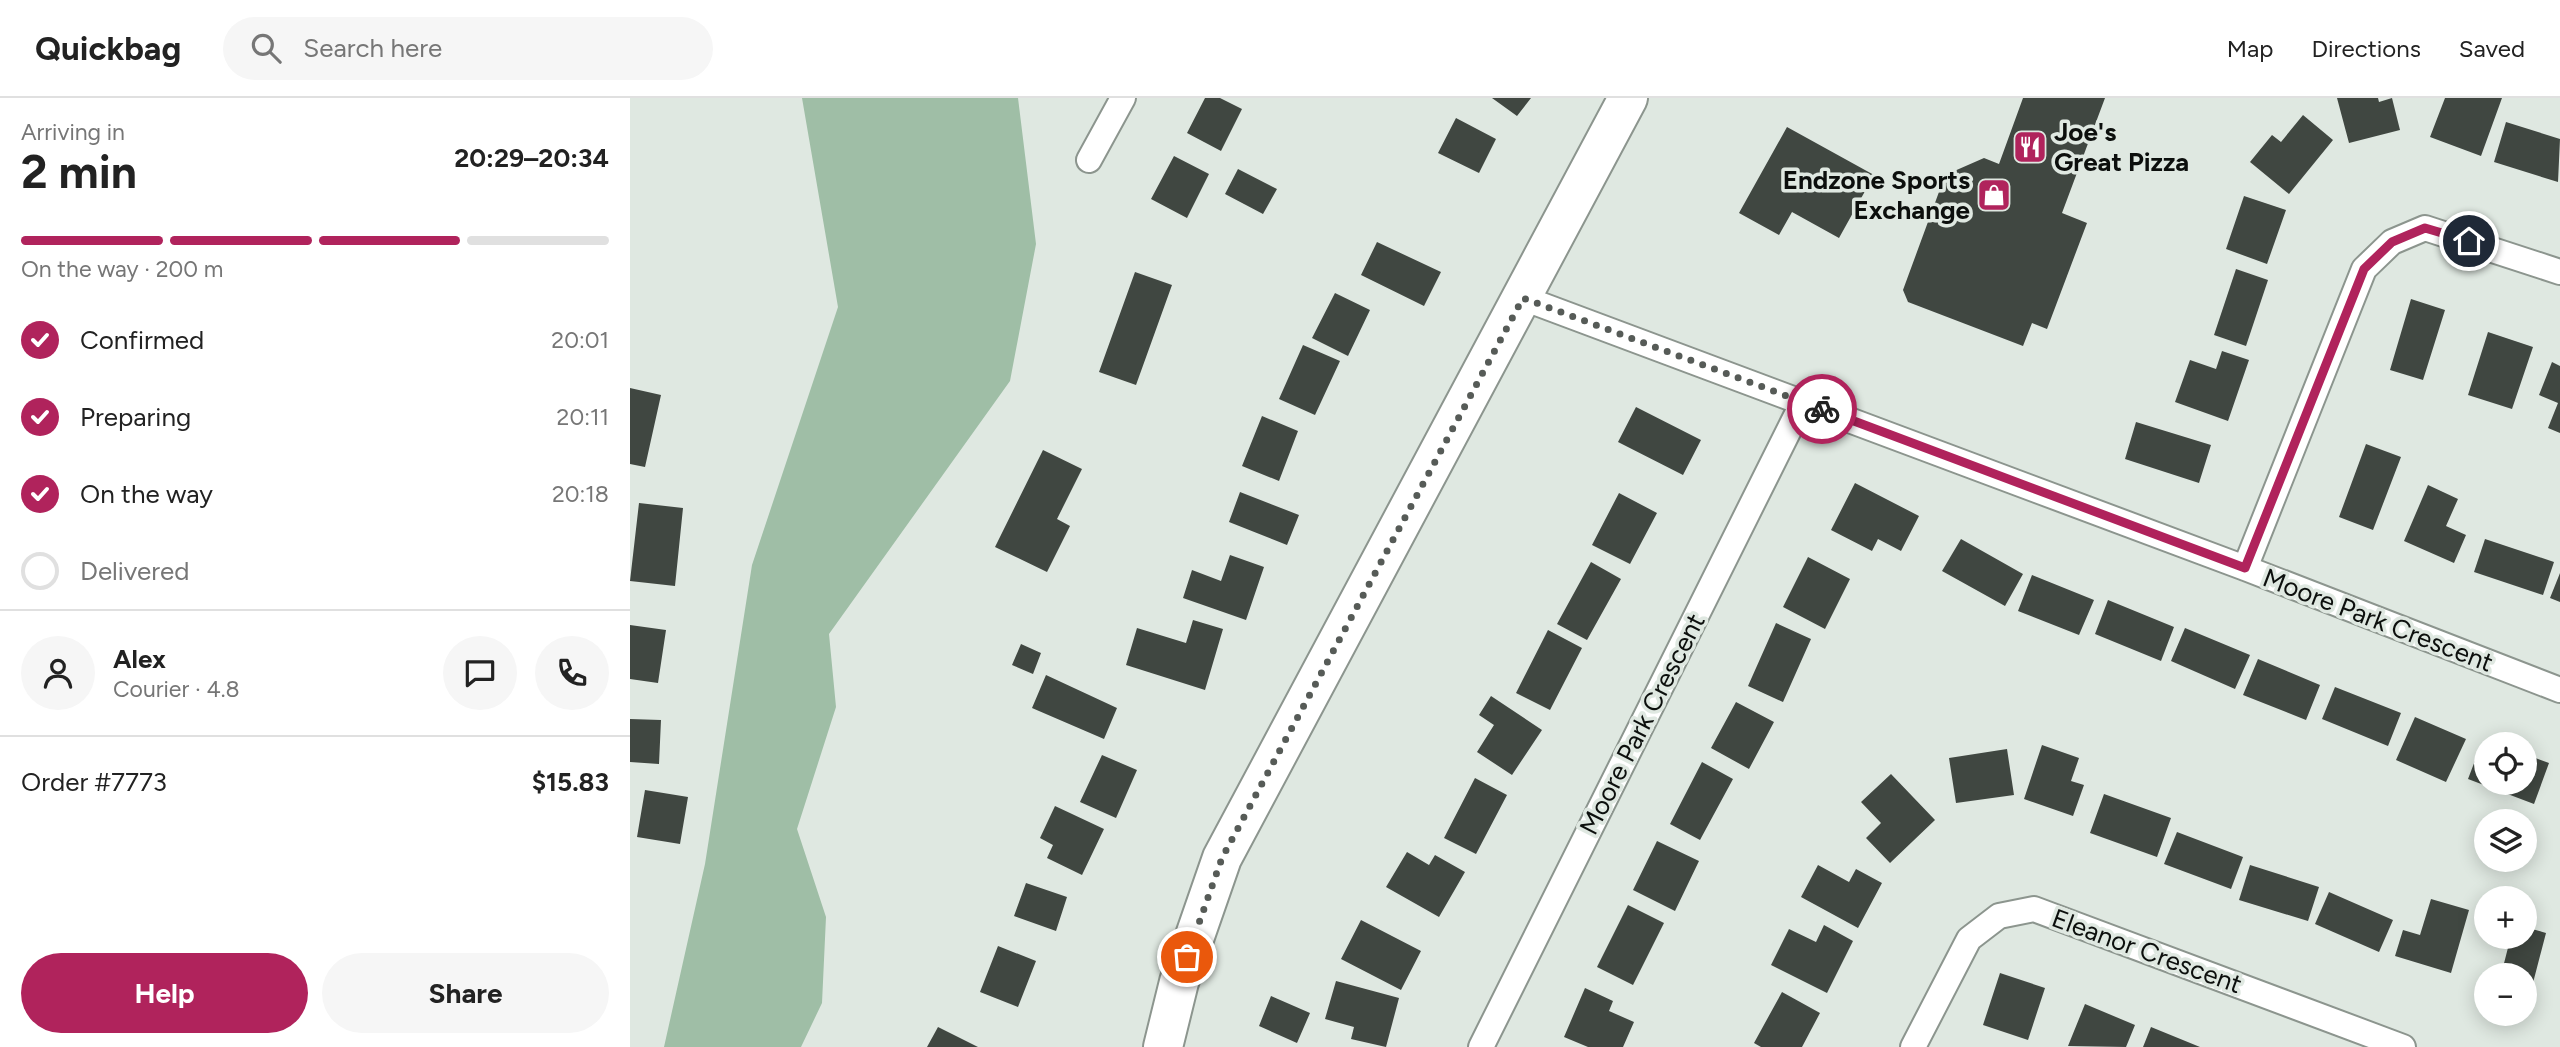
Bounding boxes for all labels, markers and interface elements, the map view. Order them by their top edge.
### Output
search box [223,17,713,80]
text: Quickbag [35,29,181,68]
icon: search [247,29,285,67]
text: Search here [303,32,442,64]
text: Map [2227,34,2273,63]
text: Directions [2311,34,2421,63]
text: Saved [2459,34,2525,63]
place label: Joe's Great Pizza [2054,116,2189,178]
text: Arriving in [21,118,125,146]
restaurant icon: Joe's Great Pizza [2011,128,2049,166]
text: 20:29–20:34 [454,142,609,174]
text: 2 min [21,144,137,200]
place label: Endzone Sports Exchange [1783,164,1970,226]
shop icon: Endzone Sports Exchange [1975,176,2013,214]
pin [2439,211,2499,271]
icon: home [2450,222,2488,260]
text: On the way · 200 m [21,255,223,283]
icon: check [21,321,59,359]
text: Confirmed [80,324,204,356]
text: 20:01 [551,326,609,354]
courier [1787,374,1857,444]
icon: bike [1803,390,1841,428]
icon: check [21,398,59,436]
text: Preparing [80,401,191,433]
text: 20:11 [557,403,609,431]
icon: check [21,475,59,513]
text: On the way [80,478,213,510]
text: 20:18 [552,480,609,508]
text: Delivered [80,555,189,587]
street label: Moore Park Crescent [2258,561,2498,679]
street label: Moore Park Crescent [1572,608,1712,840]
button: person [21,636,95,710]
button: chat [443,636,517,710]
button: phone [535,636,609,710]
text: Alex [113,643,166,675]
text: Courier · 4.8 [113,675,240,703]
map controls [2474,732,2537,1026]
button: locate [2474,732,2537,795]
text: Order #7773 [21,766,167,798]
text: $15.83 [532,766,609,798]
button: layers [2474,809,2537,872]
button: + [2474,886,2537,949]
street label: Eleanor Crescent [2048,902,2247,1000]
pin [1157,927,1217,987]
icon: bag [1168,938,1206,976]
button: Help [21,953,308,1033]
button: Share [322,953,609,1033]
button: − [2474,963,2537,1026]

